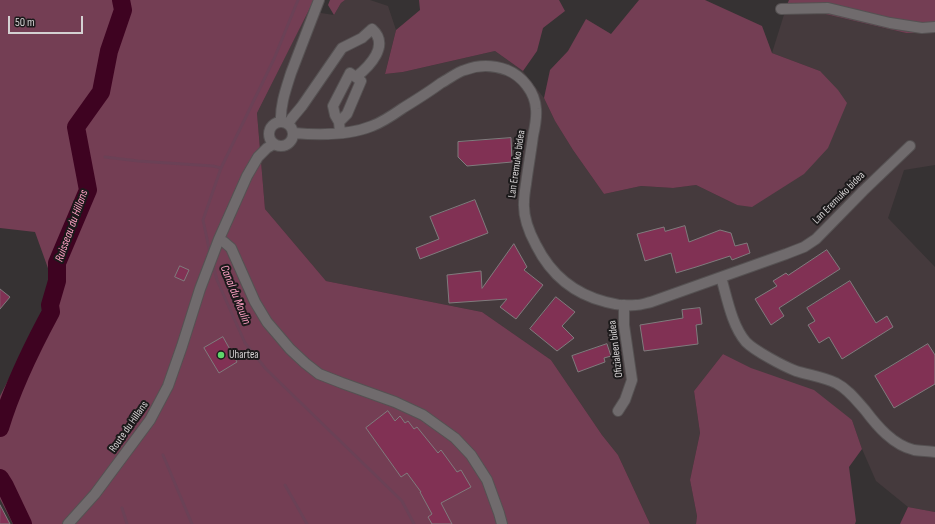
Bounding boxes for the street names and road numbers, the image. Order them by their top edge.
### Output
street label: Lan Eremuko bidea [506,129,528,199]
street label: Lan Eremuko bidea [810,169,868,227]
street label: Ofizialeen bidea [606,320,626,378]
street label: Route du Hillans [107,399,151,455]

